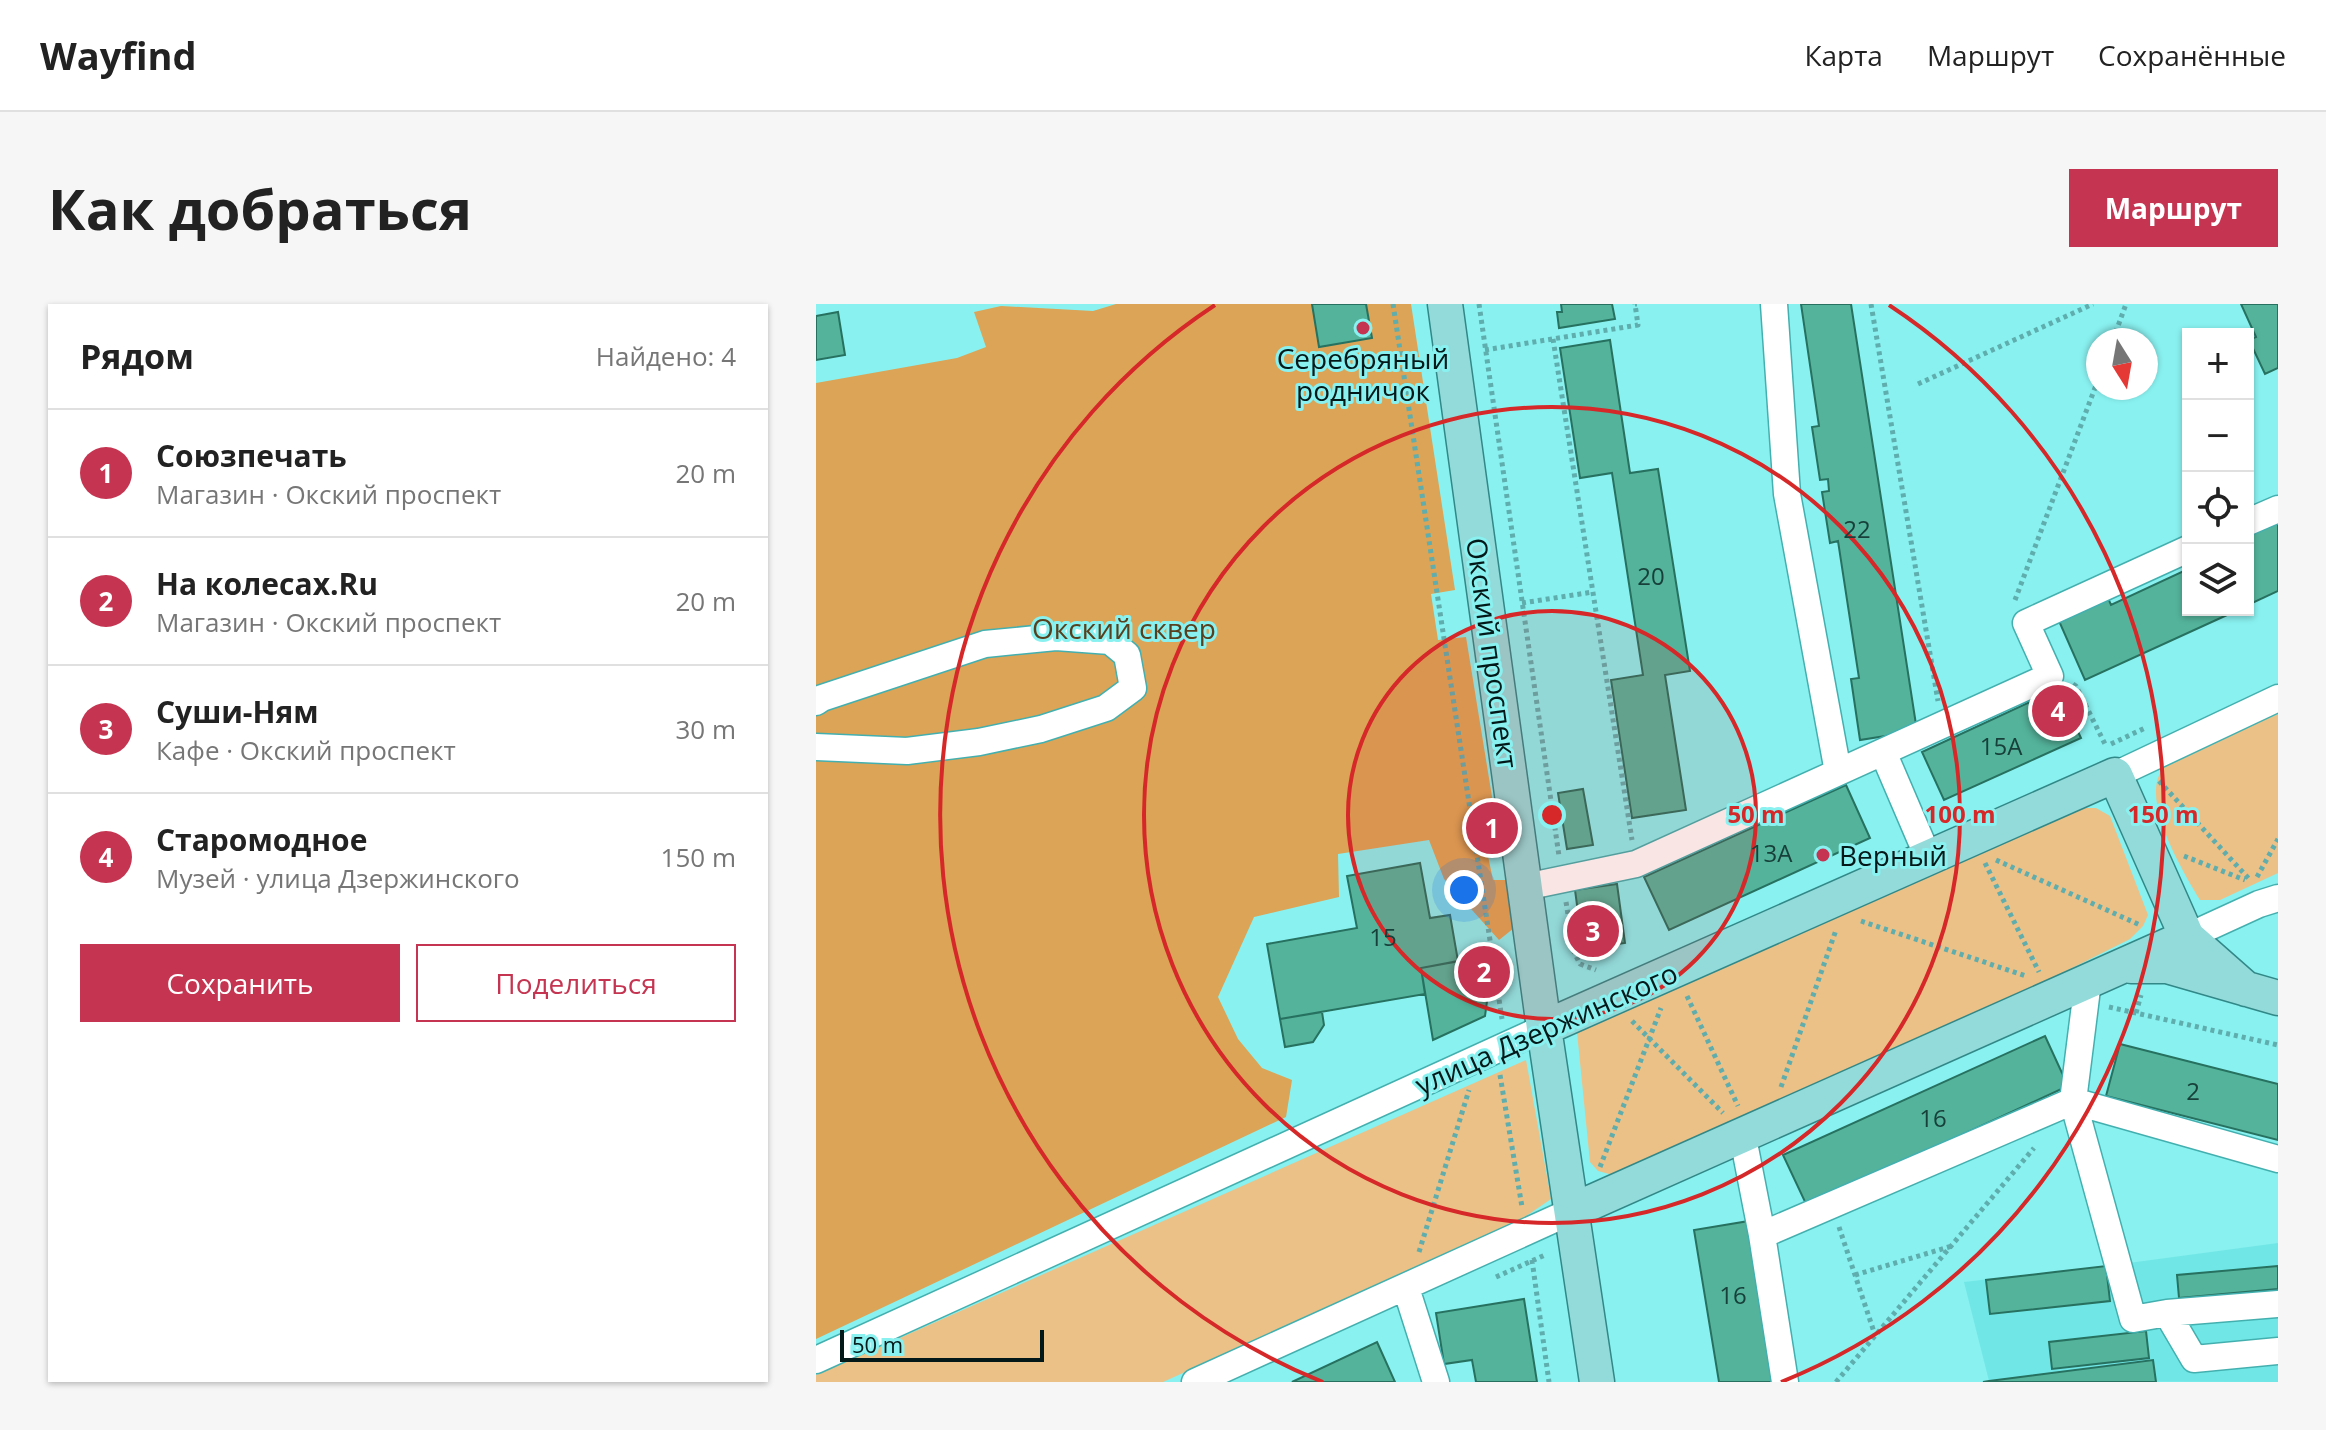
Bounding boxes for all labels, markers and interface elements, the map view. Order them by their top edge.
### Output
text: Wayfind [40,29,197,81]
text: Карта [1804,36,1883,74]
text: Маршрут [1927,36,2054,74]
text: Сохранённые [2098,36,2286,74]
button: Маршрут [2069,169,2278,247]
text: Как добраться [48,170,472,246]
marker: Серебряный родничок [1354,319,1372,337]
north arrow [2086,328,2158,400]
map controls [2182,328,2254,616]
button: + [2182,328,2254,400]
text: Рядом [80,333,194,379]
text: Найдено: 4 [596,338,736,374]
place label: Серебряный родничок [1277,339,1449,409]
button: − [2182,400,2254,472]
text: Союзпечать [156,435,347,476]
text: 1 [99,455,113,491]
text: 20 m [675,455,736,491]
button: locate [2182,472,2254,544]
text: Магазин · Окский проспект [156,476,501,512]
house number: 22 [1843,512,1871,545]
street label: Окский проспект [1458,535,1528,771]
button: layers [2182,544,2254,616]
house number: 20 [1637,559,1665,592]
text: На колесах.Ru [156,563,378,604]
text: 2 [99,583,113,619]
text: 20 m [675,583,736,619]
text: Магазин · Окский проспект [156,604,501,640]
park label: Окский сквер [1032,609,1216,647]
pin: 4 [2032,681,2084,741]
text: Суши-Ням [156,691,319,732]
text: 3 [99,711,113,747]
text: 30 m [675,711,736,747]
house number: 15А [1980,729,2023,762]
text: Кафе · Окский проспект [156,732,456,768]
text: 50 m [1727,797,1785,830]
text: 100 m [1925,797,1995,830]
text: 150 m [2128,797,2198,830]
pin: 1 [1466,798,1518,858]
centre of rings [1538,801,1566,829]
text: Старомодное [156,819,367,860]
house number: 13А [1750,836,1793,869]
place label: Верный [1839,836,1947,874]
text: 4 [99,839,113,875]
text: 150 m [661,839,736,875]
marker: Верный [1814,846,1832,864]
text: Музей · улица Дзержинского [156,860,520,896]
your location [1444,870,1484,910]
pin: 3 [1567,901,1619,961]
house number: 15 [1369,920,1397,953]
pin: 2 [1458,942,1510,1002]
button: Сохранить [80,944,400,1022]
button: Поделиться [416,944,736,1022]
street label: улица Дзержинского [1409,953,1683,1103]
house number: 2 [2186,1074,2200,1107]
house number: 16 [1919,1101,1947,1134]
house number: 16 [1719,1278,1747,1311]
scale bar [840,1326,1044,1362]
text: 50 m [852,1329,903,1359]

